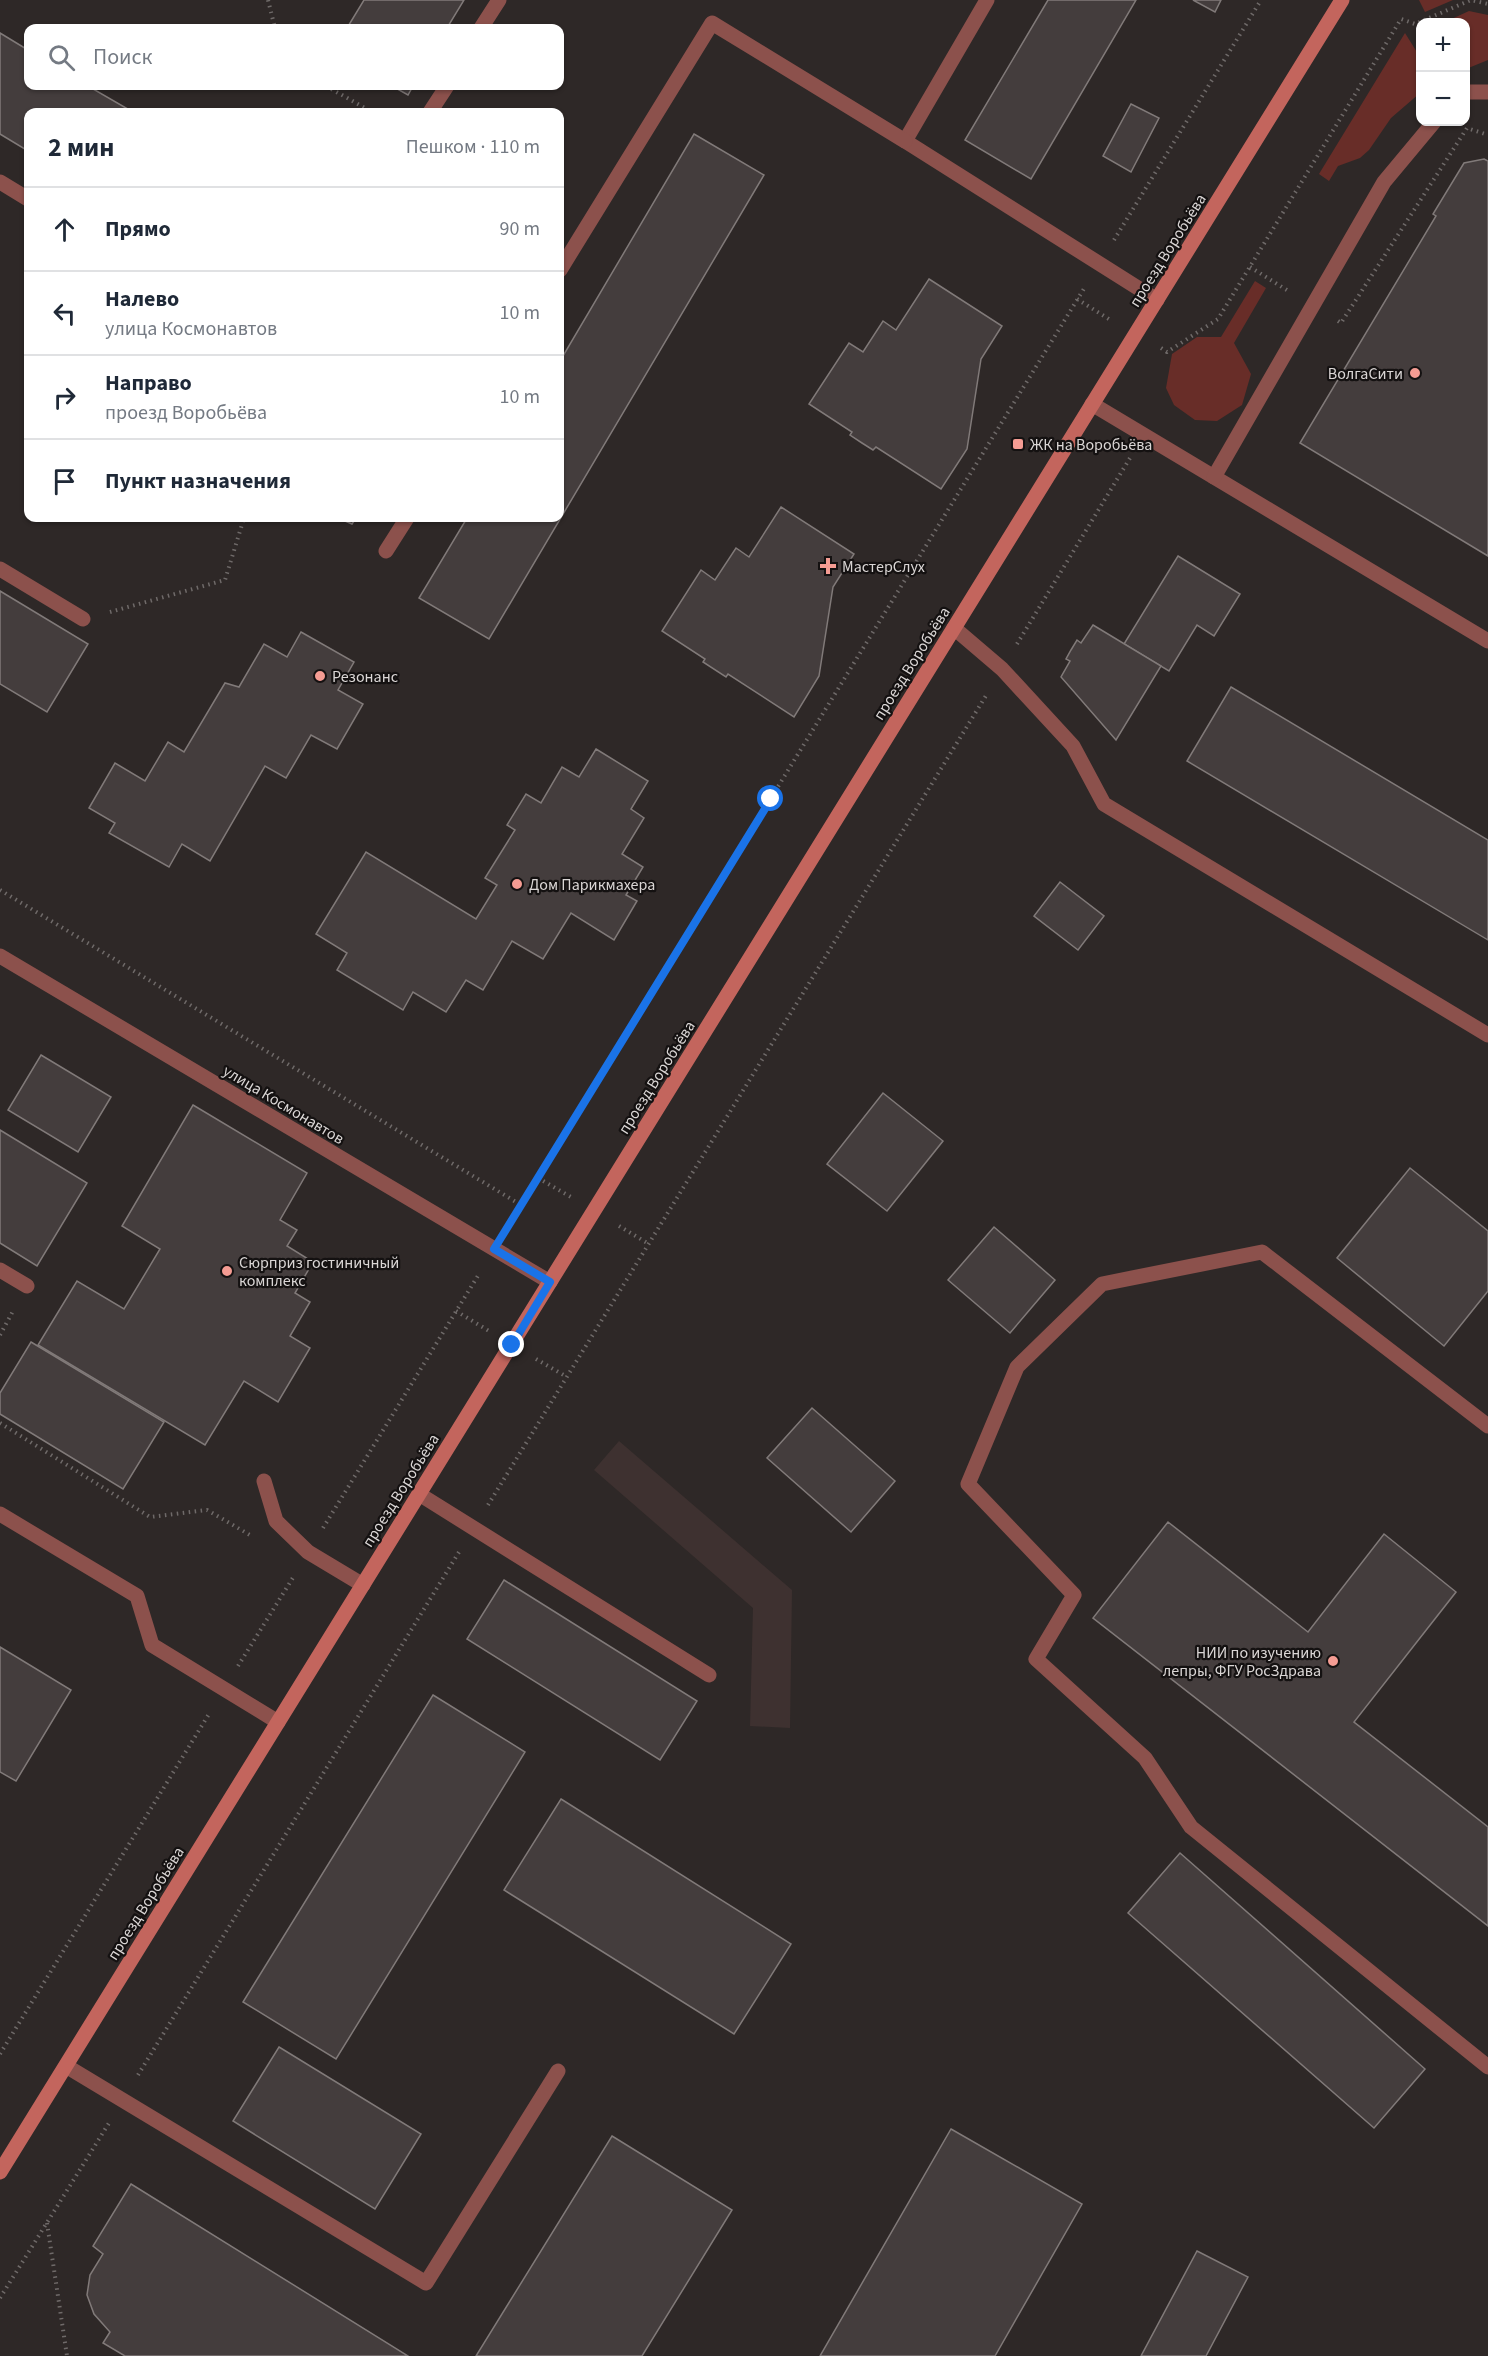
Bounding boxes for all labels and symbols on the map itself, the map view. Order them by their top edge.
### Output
street label: проезд Воробьёва [1124,190,1212,311]
place label: ВолгаСити [1328,363,1403,385]
marker: ВолгаСити [1408,366,1422,380]
place label: ЖК на Воробьёва [1030,434,1152,456]
marker: ЖК на Воробьёва [1011,437,1025,451]
place label: МастерСлух [842,556,925,578]
marker: МастерСлух [819,557,837,575]
street label: проезд Воробьёва [868,603,956,724]
place label: Резонанс [332,666,398,688]
marker: Резонанс [313,669,327,683]
route start [757,785,783,811]
place label: Дом Парикмахера [529,874,655,896]
marker: Дом Парикмахера [510,877,524,891]
street label: проезд Воробьёва [613,1017,701,1138]
street label: улица Космонавтов [219,1060,348,1150]
place label: Сюрприз гостиничный комплекс [239,1252,399,1292]
marker: Сюрприз гостиничный комплекс [220,1264,234,1278]
route end [498,1331,524,1357]
street label: проезд Воробьёва [357,1430,445,1551]
place label: НИИ по изучению лепры, ФГУ РосЗдрава [1163,1642,1321,1682]
marker: НИИ по изучению лепры, ФГУ РосЗдрава [1326,1654,1340,1668]
street label: проезд Воробьёва [102,1843,190,1964]

